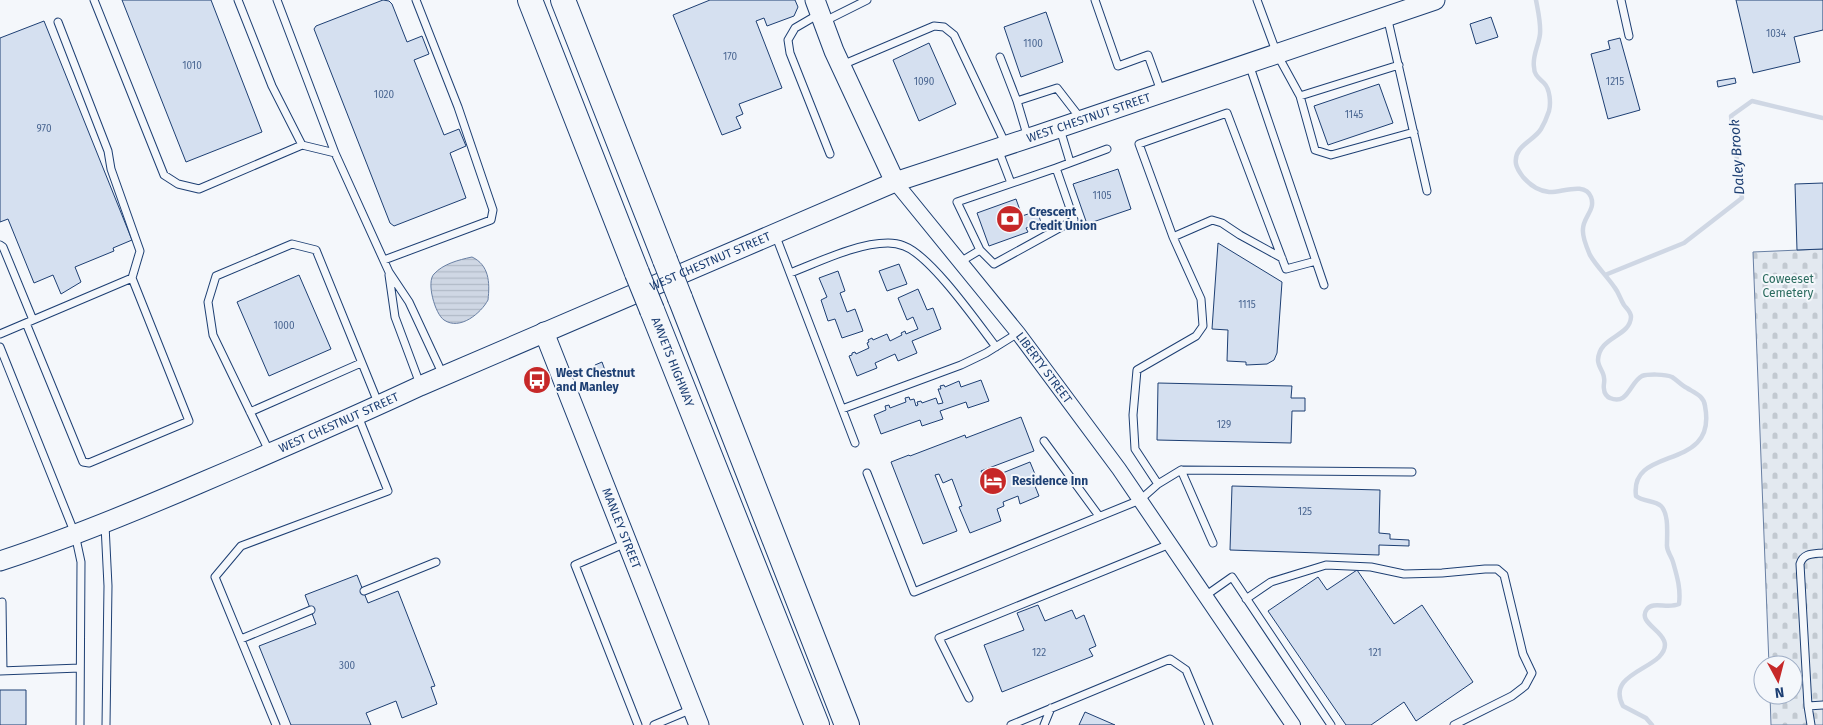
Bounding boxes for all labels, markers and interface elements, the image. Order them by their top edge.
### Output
house number: 1034 [1766,28,1787,40]
house number: 1100 [1023,38,1043,50]
house number: 170 [723,51,738,63]
house number: 1010 [182,60,202,72]
house number: 1090 [914,76,935,88]
house number: 1215 [1606,76,1624,88]
house number: 1020 [374,89,395,101]
street label: WEST CHESTNUT STREET [1025,90,1153,145]
house number: 1145 [1345,109,1363,121]
water label: Daley Brook [1726,118,1748,195]
house number: 970 [36,123,52,135]
house number: 1105 [1092,190,1112,202]
bank icon: Crescent Credit Union [995,204,1025,234]
place label: Crescent Credit Union [1029,205,1097,233]
street label: WEST CHESTNUT STREET [648,229,773,293]
park label: Coweeset Cemetery [1762,272,1814,300]
house number: 1115 [1238,299,1256,311]
street label: AMVETS HIGHWAY [649,315,697,409]
house number: 1000 [273,320,295,332]
street label: LIBERTY STREET [1013,329,1075,407]
bus stop icon: West Chestnut and Manley [522,365,552,395]
place label: West Chestnut and Manley [556,366,635,394]
street label: WEST CHESTNUT STREET [277,389,402,455]
house number: 129 [1217,419,1231,431]
hotel icon: Residence Inn [978,466,1008,496]
place label: Residence Inn [1012,474,1088,488]
street label: MANLEY STREET [599,486,644,571]
house number: 125 [1298,506,1312,518]
house number: 122 [1032,647,1046,659]
house number: 121 [1368,647,1382,659]
north arrow [1753,655,1803,705]
house number: 300 [339,660,355,672]
text: N [1774,683,1785,701]

